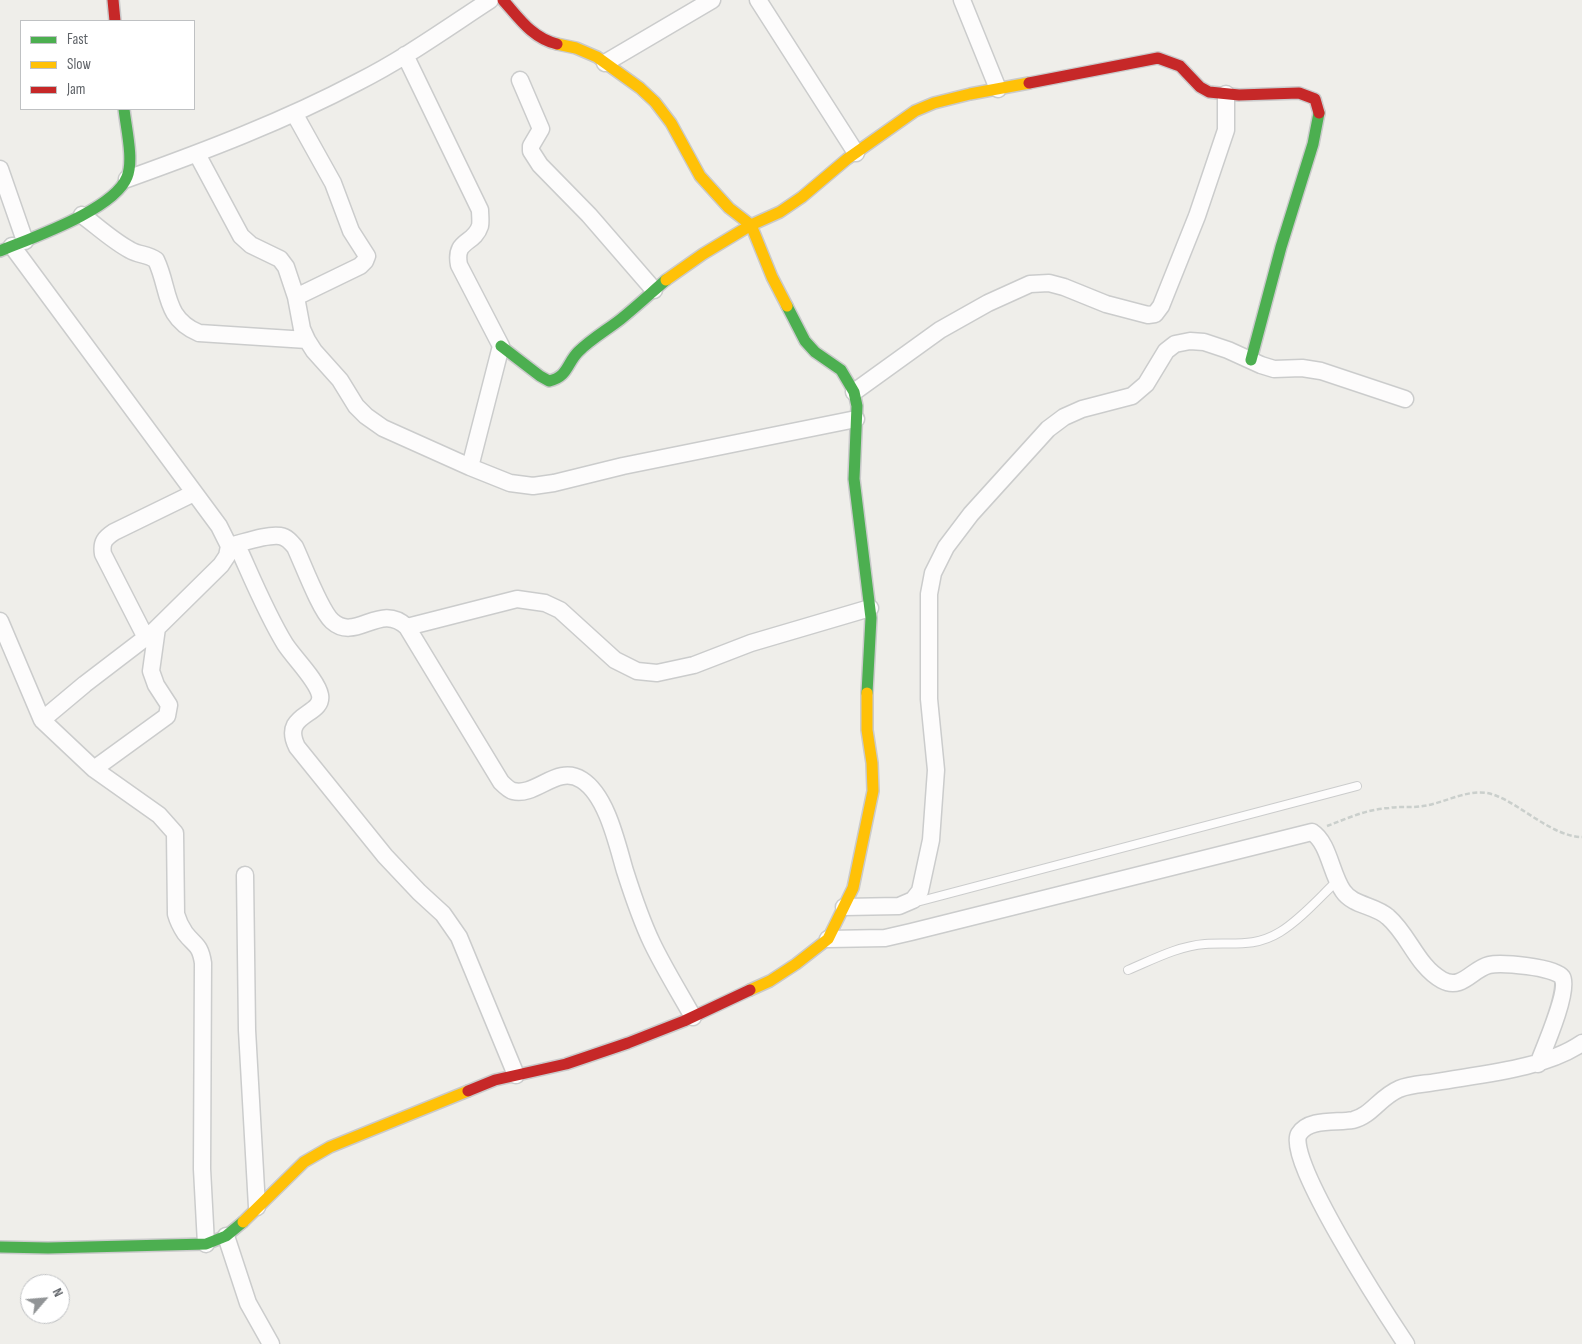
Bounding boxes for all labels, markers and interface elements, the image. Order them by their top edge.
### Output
legend [20,20,195,110]
text: Fast [67,30,88,49]
text: Slow [67,55,91,74]
text: Jam [67,80,85,99]
north arrow [20,1274,70,1324]
text: N [49,1285,67,1300]

